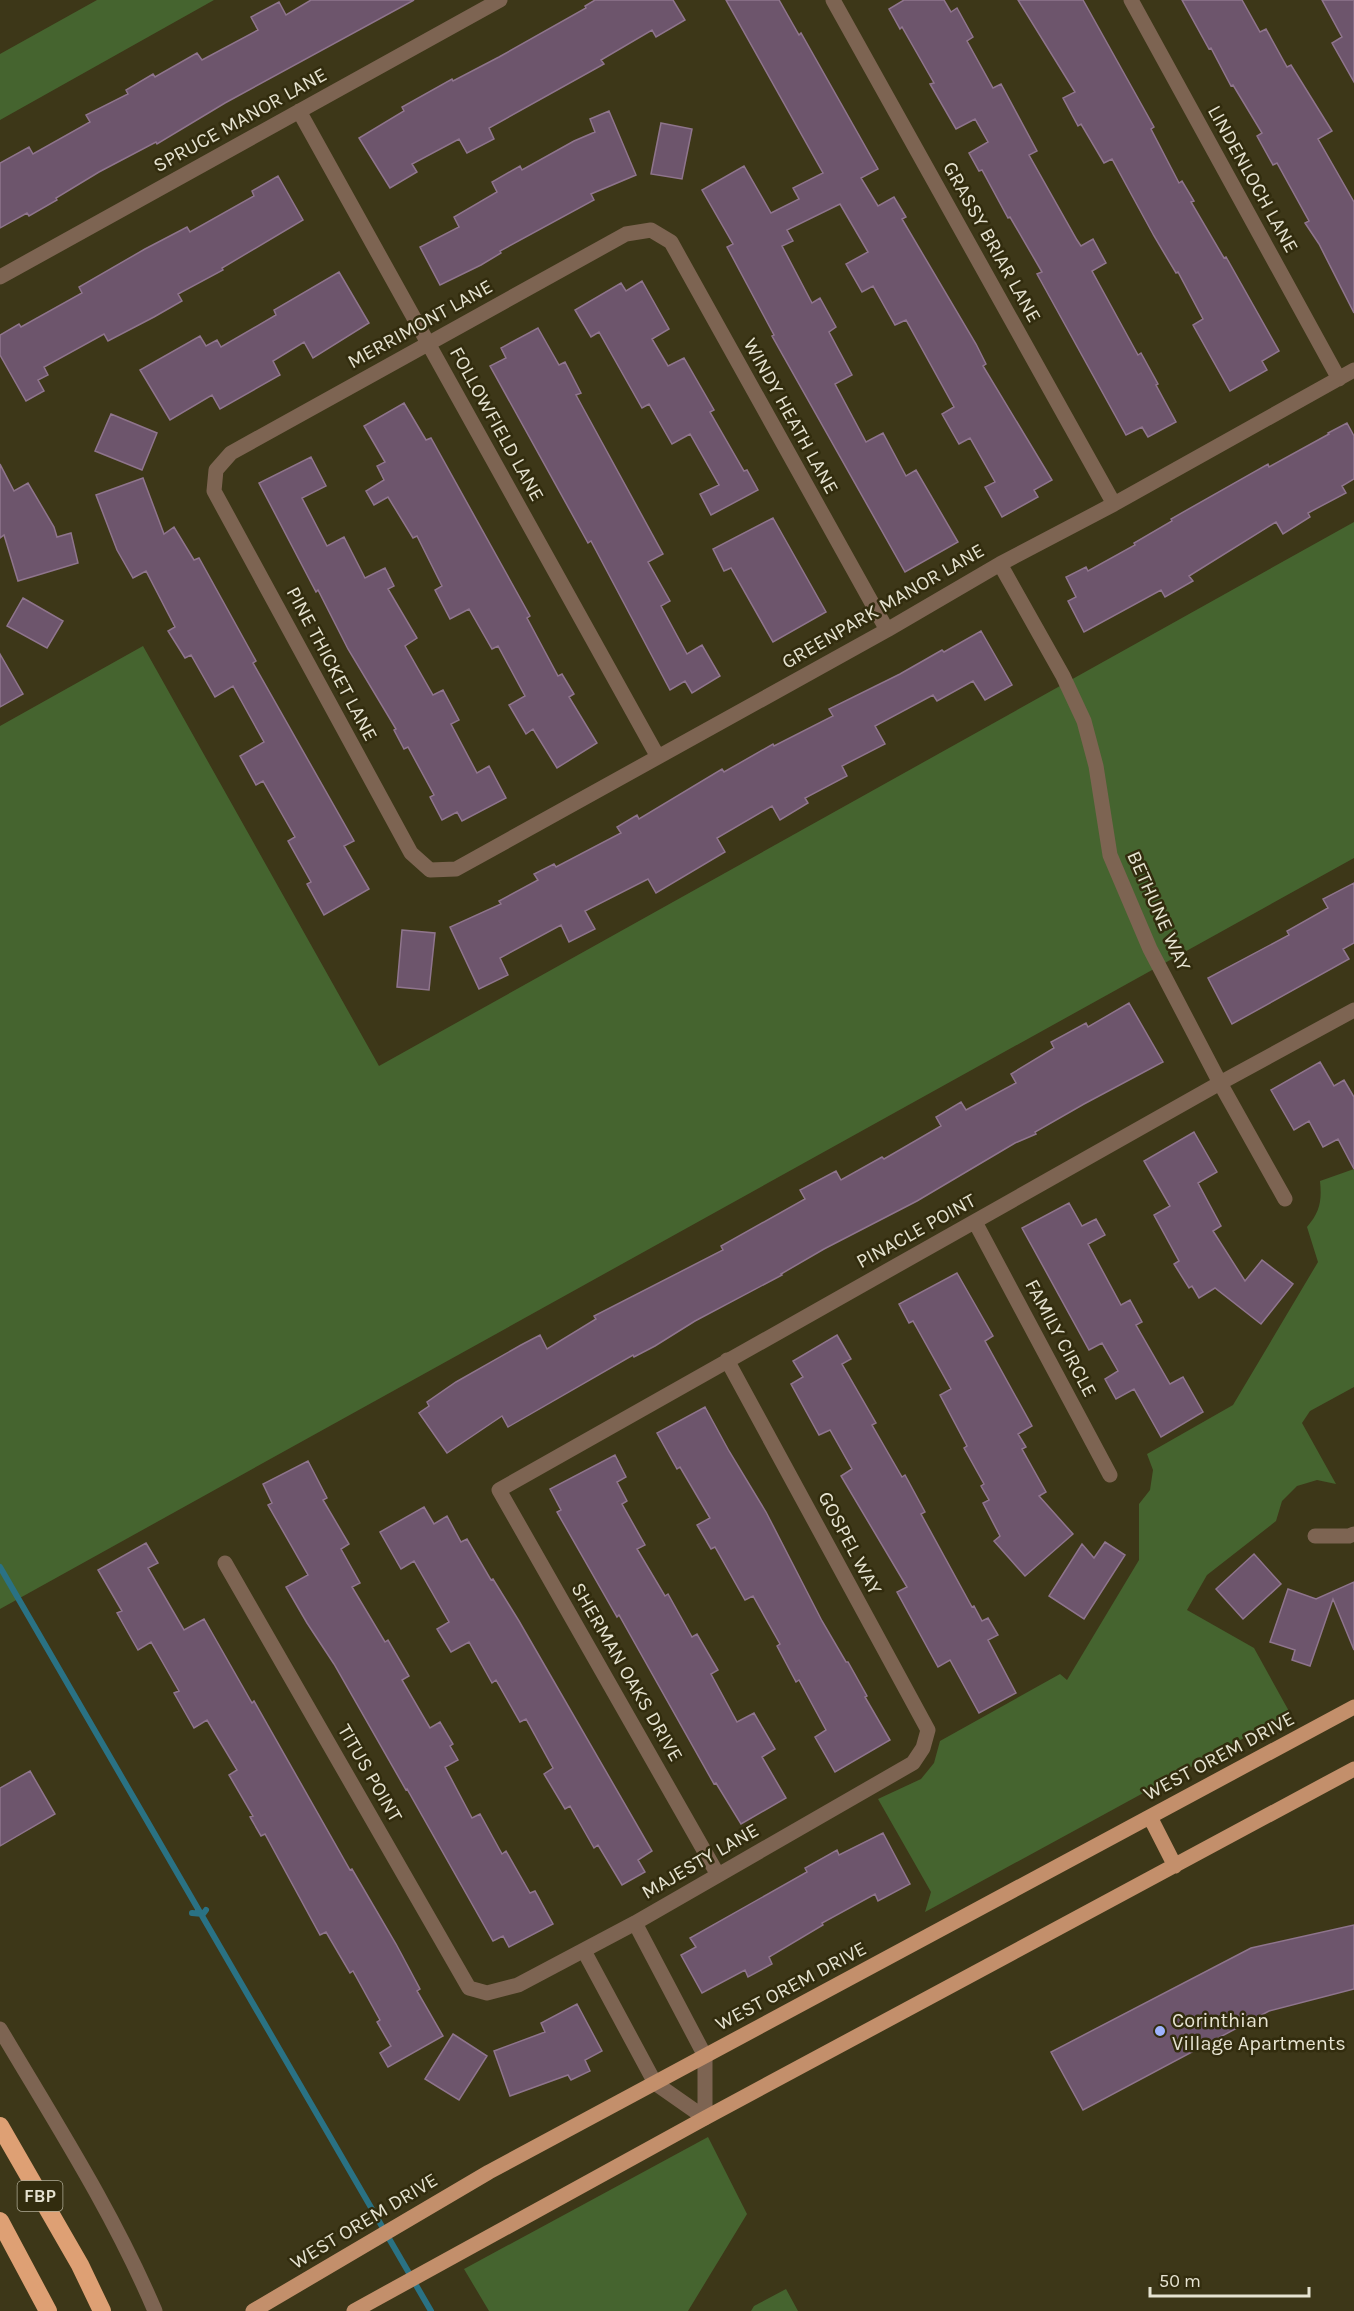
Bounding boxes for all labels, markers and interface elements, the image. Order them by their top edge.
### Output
street label: SPRUCE MANOR LANE [149,63,331,177]
street label: LINDENLOCH LANE [1203,101,1303,257]
street label: GRASSY BRIAR LANE [938,157,1046,327]
street label: MERRIMONT LANE [343,275,497,373]
street label: WINDY HEATH LANE [739,334,843,498]
street label: FOLLOWFIELD LANE [445,343,549,505]
street label: GREENPARK MANOR LANE [778,539,988,673]
street label: PINE THICKET LANE [282,583,382,745]
street label: BETHUNE WAY [1122,847,1196,975]
street label: PINACLE POINT [852,1189,980,1273]
street label: FAMILY CIRCLE [1020,1275,1102,1401]
street label: GOSPEL WAY [813,1488,887,1599]
street label: SHERMAN OAKS DRIVE [566,1578,688,1766]
street label: WEST OREM DRIVE [1140,1707,1298,1805]
street label: TITUS POINT [333,1720,407,1826]
street label: MAJESTY LANE [637,1818,763,1904]
street label: WEST OREM DRIVE [712,1937,870,2035]
place label: Corinthian Village Apartments [1172,2009,1346,2055]
marker: Corinthian Village Apartments [1153,2024,1167,2038]
street label: WEST OREM DRIVE [286,2168,442,2274]
road number: FBP [18,2181,63,2211]
scale bar [1150,2260,1309,2298]
text: 50 m [1159,2270,1201,2292]

